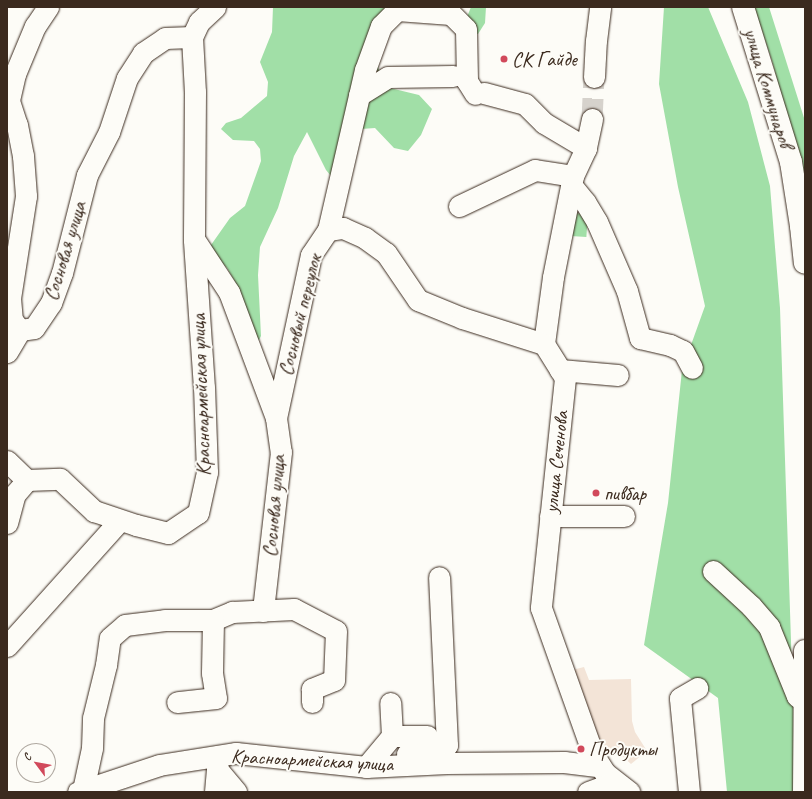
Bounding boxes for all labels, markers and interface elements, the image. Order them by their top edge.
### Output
street label: улица Коммунаров [738,25,798,151]
place label: СК Гайде [512,47,572,71]
marker: СК Гайде [499,54,509,64]
street label: Сосновая улица [38,198,92,304]
street label: Сосновый переулок [273,252,327,378]
street label: Красноармейская улица [186,313,216,477]
street label: улица Сеченова [539,410,573,514]
street label: Сосновая улица [258,454,290,558]
place label: пивбар [604,481,646,505]
marker: пивбар [591,488,601,498]
place label: Продукты [589,737,657,761]
north arrow [16,743,56,783]
street label: Красноармейская улица [230,744,394,776]
marker: Продукты [576,744,586,754]
text: С [19,751,34,763]

